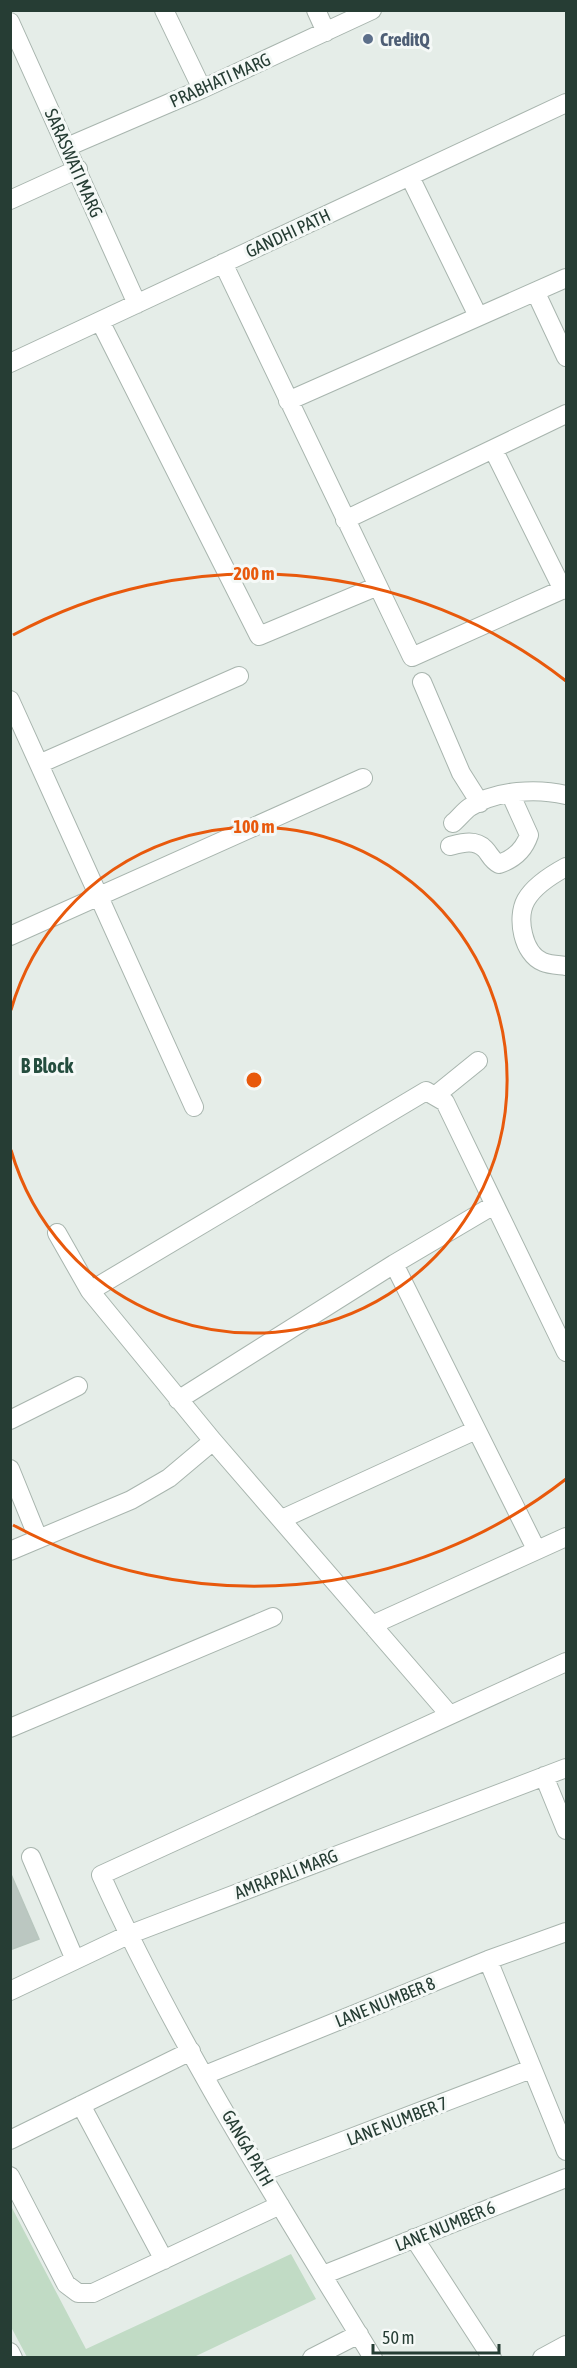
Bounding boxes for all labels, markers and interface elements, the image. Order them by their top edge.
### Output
place label: CreditQ [380,29,430,50]
marker: CreditQ [361,32,375,46]
street label: PRABHATI MARG [166,48,274,112]
street label: SARASWATI MARG [41,105,107,221]
street label: GANDHI PATH [242,204,334,262]
text: 200 m [234,563,274,584]
text: 100 m [234,816,274,837]
district label: B Block [21,1054,73,1077]
centre of rings [244,1070,264,1090]
street label: AMRAPALI MARG [231,1845,341,1903]
street label: LANE NUMBER 8 [332,1972,438,2032]
street label: LANE NUMBER 7 [344,2092,450,2150]
street label: GANGA PATH [218,2106,278,2190]
street label: LANE NUMBER 6 [392,2196,498,2256]
scale bar [373,2317,499,2355]
text: 50 m [382,2327,414,2348]

